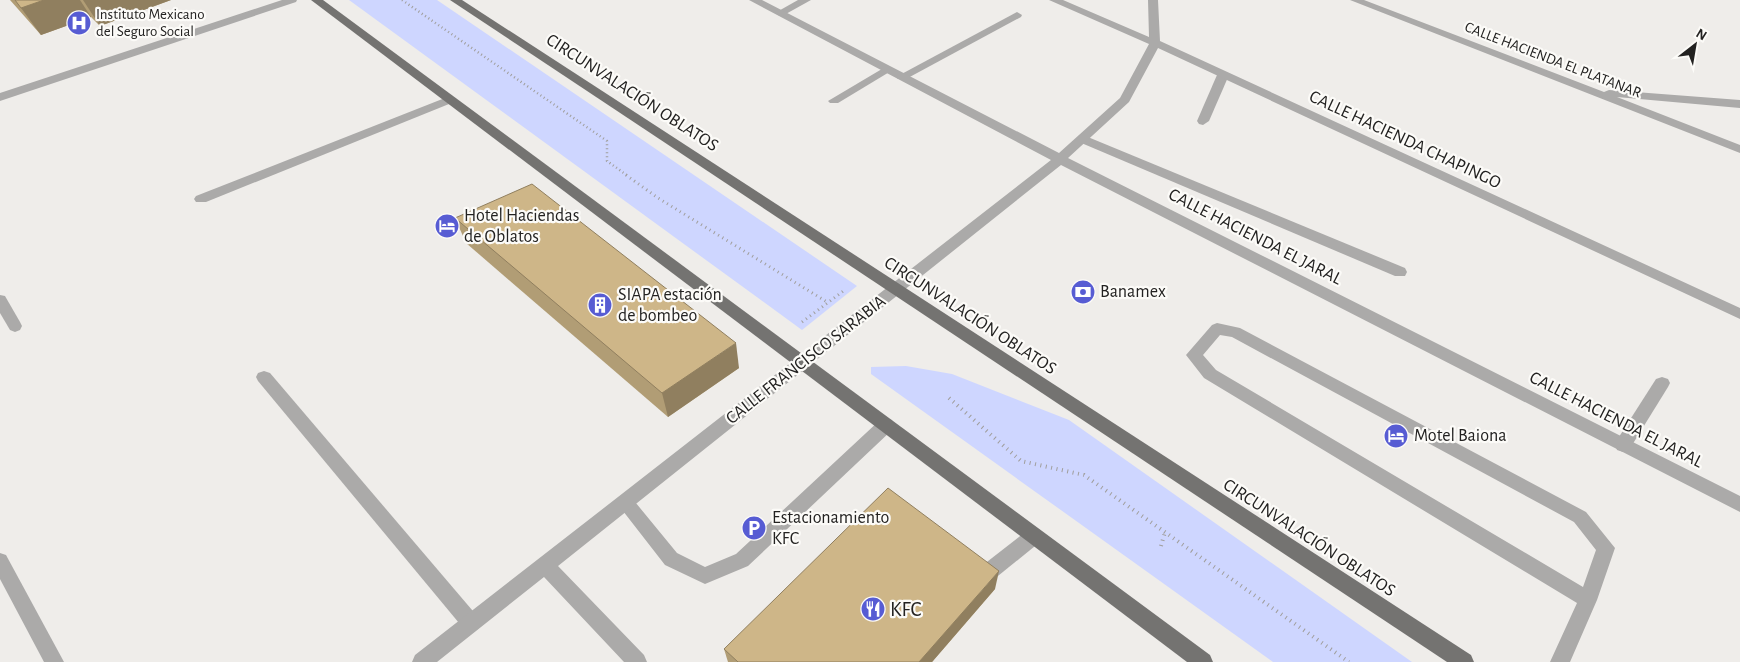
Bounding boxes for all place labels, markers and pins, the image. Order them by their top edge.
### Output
place label: Instituto Mexicano del Seguro Social [96,7,205,39]
hospital icon: Instituto Mexicano del Seguro Social [66,10,92,36]
place label: Hotel Haciendas de Oblatos [464,207,579,246]
hotel icon: Hotel Haciendas de Oblatos [434,213,460,239]
bank icon: Banamex [1070,279,1096,305]
place label: Banamex [1100,283,1166,301]
place label: SIAPA estación de bombeo [618,286,722,325]
building icon: SIAPA estación de bombeo [587,292,613,318]
hotel icon: Motel Baiona [1383,423,1409,449]
place label: Motel Baiona [1414,427,1506,445]
place label: Estacionamiento KFC [772,509,890,548]
parking icon: Estacionamiento KFC [741,515,767,541]
restaurant icon: KFC [860,596,886,622]
place label: KFC [890,599,922,620]

